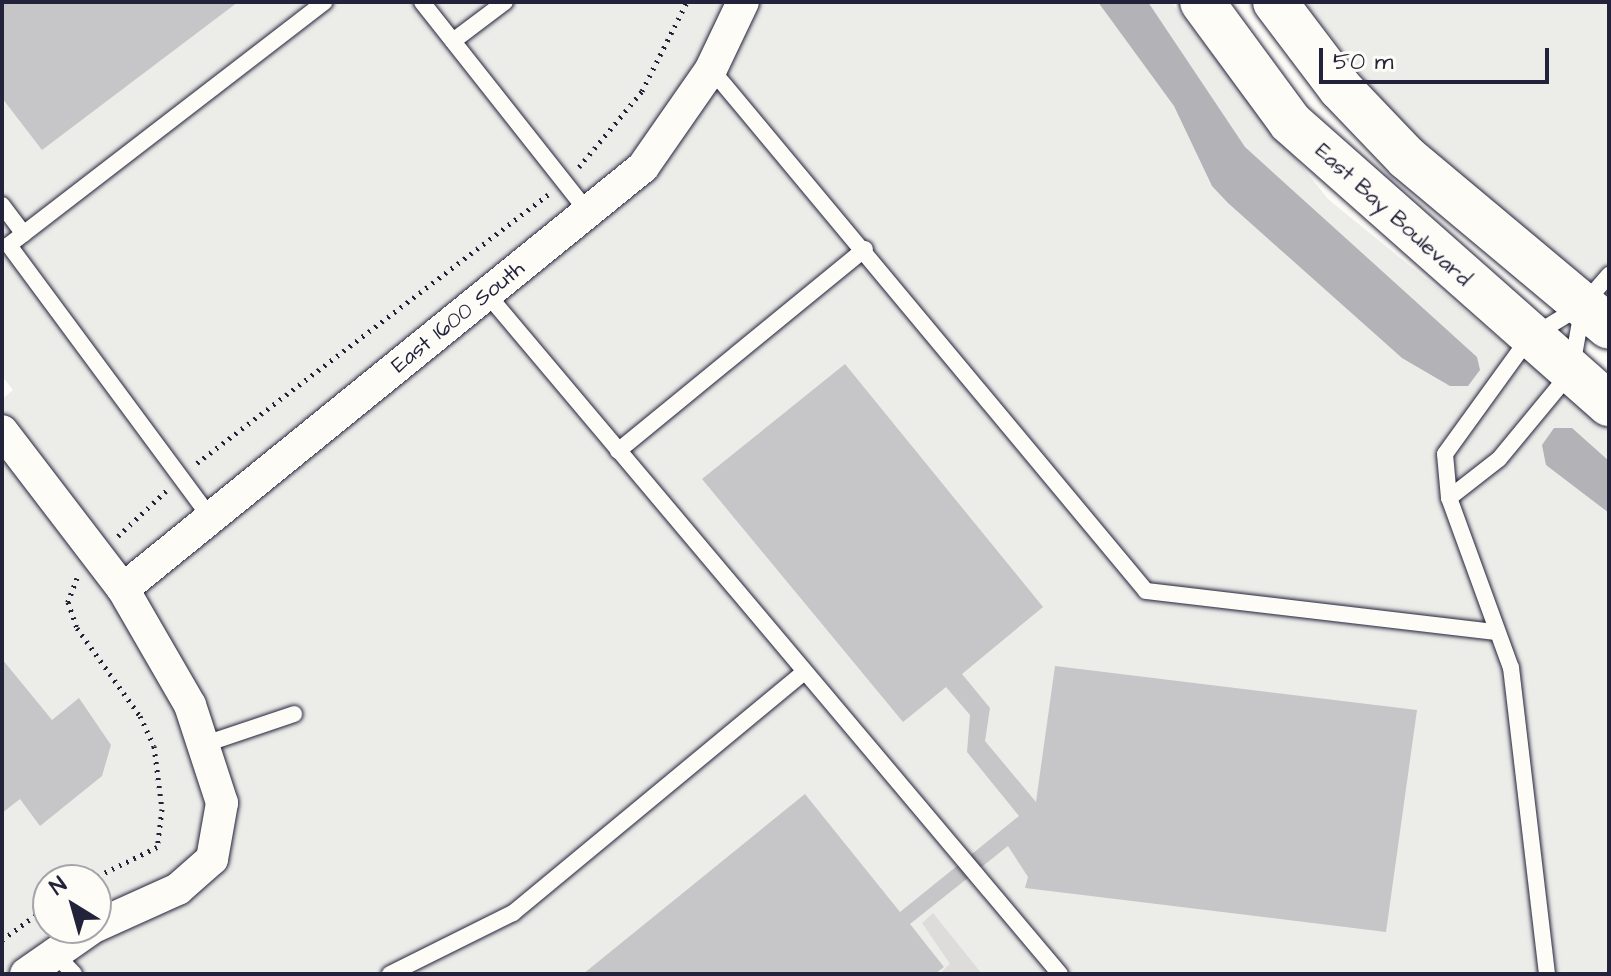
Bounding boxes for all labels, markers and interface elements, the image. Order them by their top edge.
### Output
scale bar [1323,32,1553,82]
text: 50 m [1333,45,1393,79]
street label: East Bay Boulevard [1309,138,1477,292]
street label: East 1600 South [386,255,530,379]
north arrow [32,864,112,944]
text: N [44,870,73,903]

